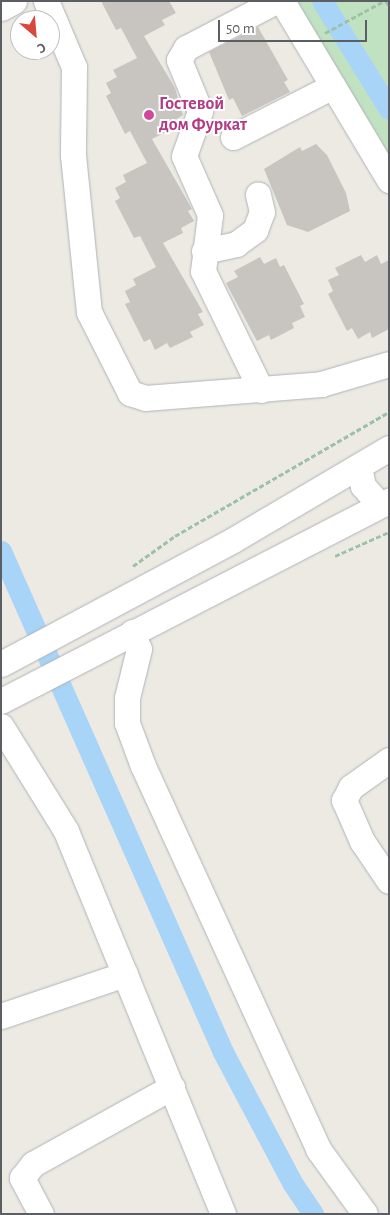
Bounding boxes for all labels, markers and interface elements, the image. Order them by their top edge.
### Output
north arrow [10,10,60,60]
scale bar [220,10,369,42]
text: 50 m [226,21,255,36]
text: С [35,39,48,55]
place label: Гостевой дом Фуркат [159,94,247,136]
marker: Гостевой дом Фуркат [143,109,155,121]

